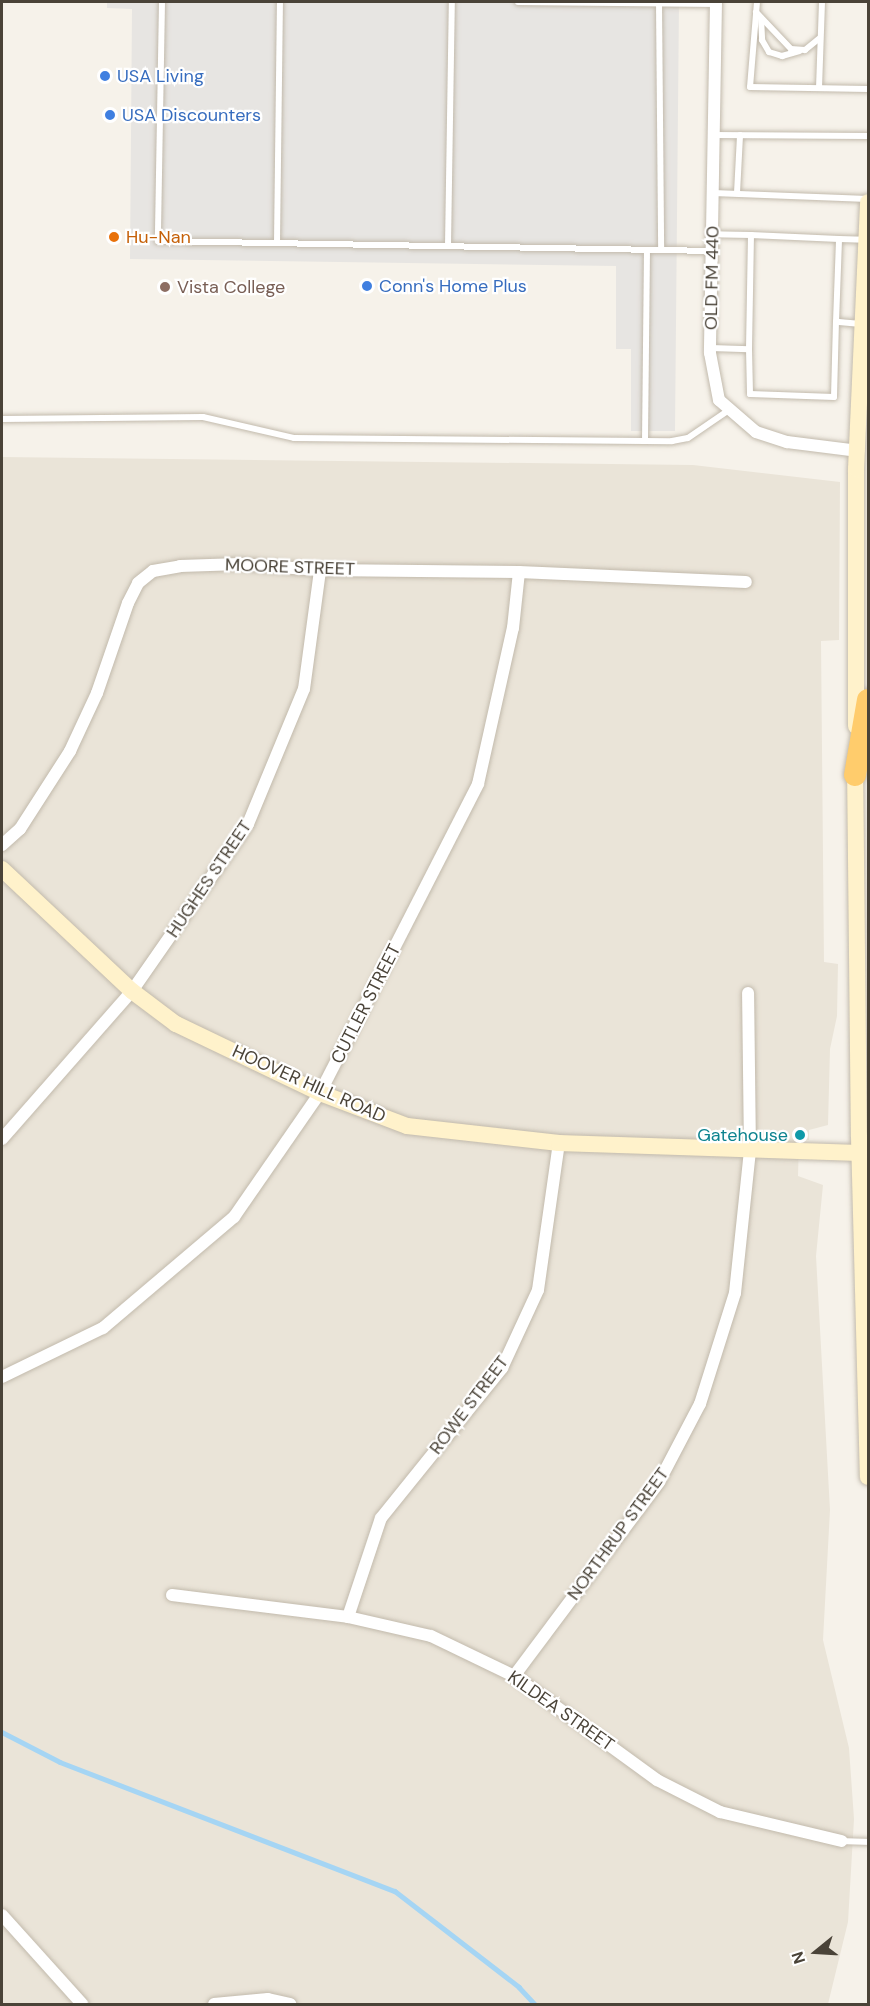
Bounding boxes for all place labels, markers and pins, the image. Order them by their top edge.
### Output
place label: USA Living [117,65,204,87]
marker: USA Living [98,69,112,83]
place label: USA Discounters [122,104,261,126]
marker: USA Discounters [103,108,117,122]
place label: Hu-Nan [126,226,191,248]
marker: Hu-Nan [107,230,121,244]
place label: Conn's Home Plus [379,275,527,297]
place label: Vista College [177,276,285,298]
marker: Conn's Home Plus [360,279,374,293]
marker: Vista College [158,280,172,294]
place label: Gatehouse [697,1124,788,1146]
marker: Gatehouse [793,1128,807,1142]

